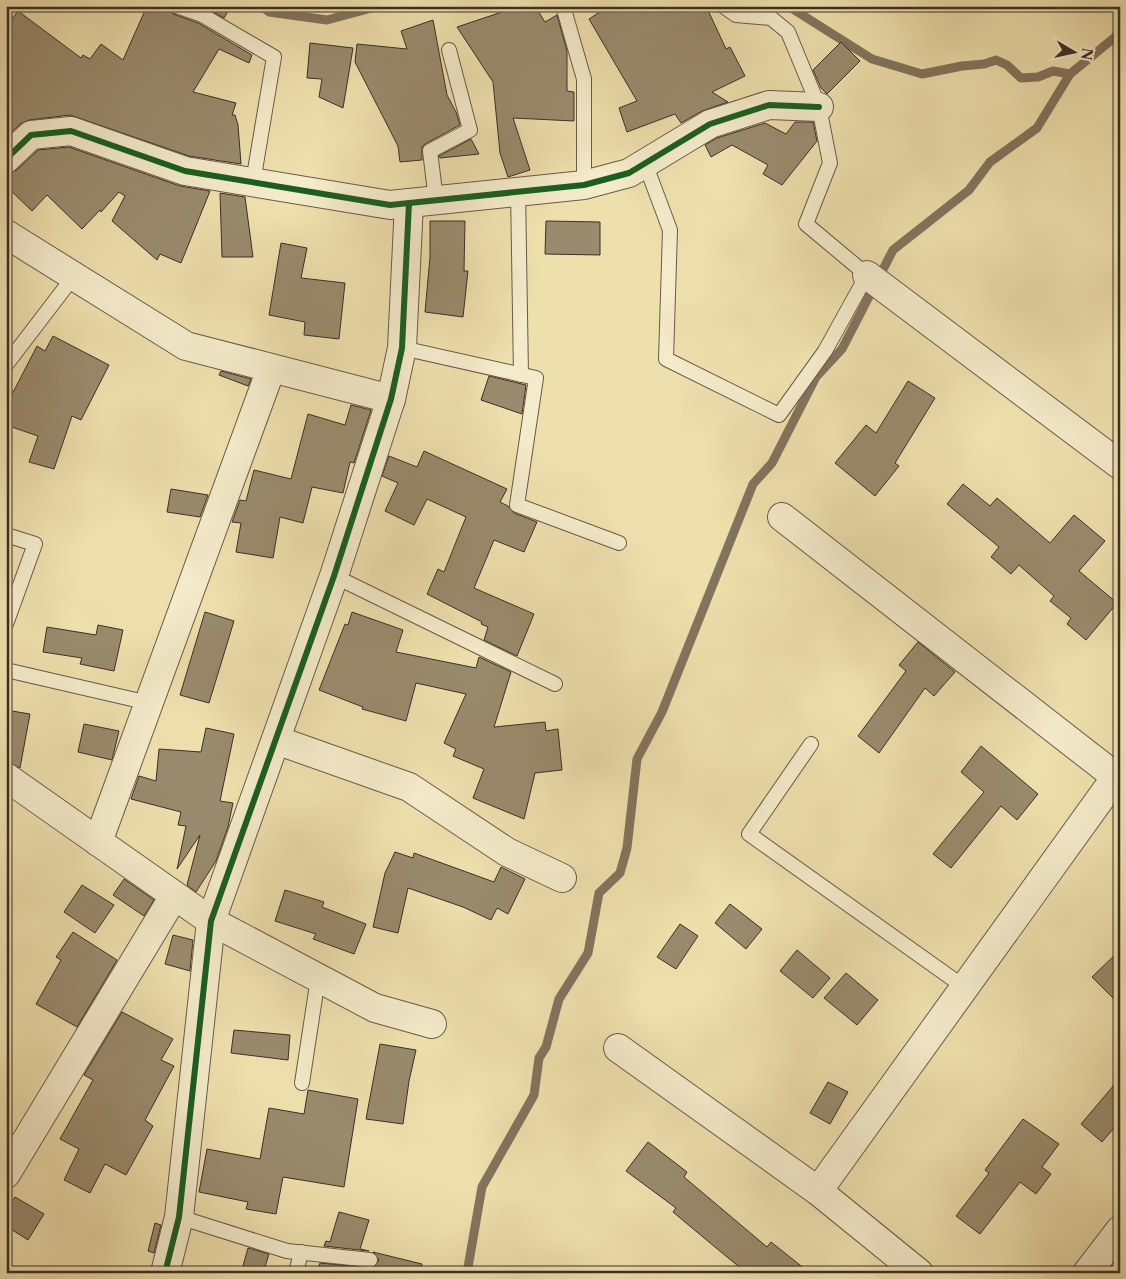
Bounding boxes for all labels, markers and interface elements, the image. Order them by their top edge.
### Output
north arrow [1048,28,1098,78]
text: N [1077,47,1097,61]

